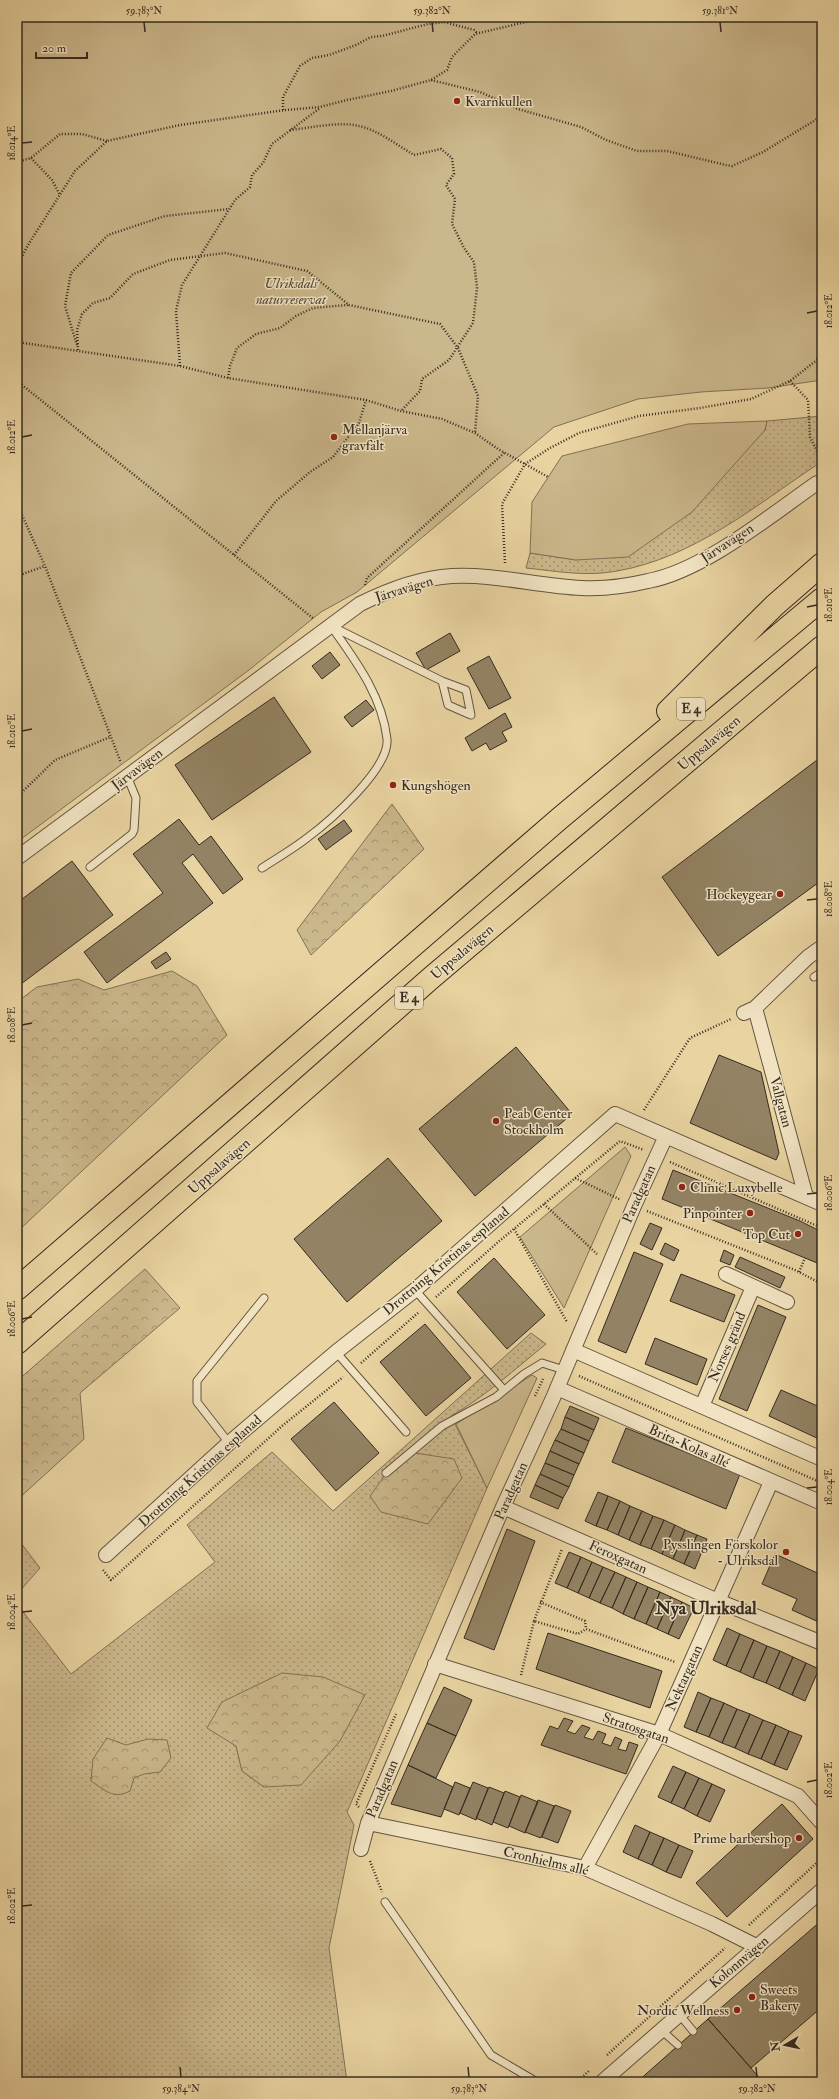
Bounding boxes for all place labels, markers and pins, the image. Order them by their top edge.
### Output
place label: Kvarnkullen [465,93,533,110]
marker: Kvarnkullen [452,96,462,106]
place label: Mellanjärva gravfält [342,421,408,454]
marker: Mellanjärva gravfält [329,432,339,442]
place label: Kungshögen [401,777,471,794]
marker: Kungshögen [388,780,398,790]
place label: Hockeygear [706,886,773,904]
marker: Hockeygear [775,889,785,899]
place label: Peab Center Stockholm [504,1105,573,1138]
marker: Peab Center Stockholm [491,1116,501,1126]
place label: Clinic Luxybelle [690,1179,783,1197]
marker: Clinic Luxybelle [677,1182,687,1192]
place label: Pinpointer [683,1205,743,1223]
marker: Pinpointer [745,1208,755,1218]
place label: Top Cut [743,1226,790,1244]
marker: Top Cut [793,1229,803,1239]
place label: Pysslingen Förskolor - Ulriksdal [663,1536,779,1569]
marker: Pysslingen Förskolor - Ulriksdal [781,1547,791,1557]
place label: Prime barbershop [693,1830,791,1848]
marker: Prime barbershop [794,1833,804,1843]
place label: Sweets Bakery [760,1981,799,2015]
marker: Sweets Bakery [747,1992,757,2002]
place label: Nordic Wellness [637,2002,729,2019]
marker: Nordic Wellness [732,2005,742,2015]

